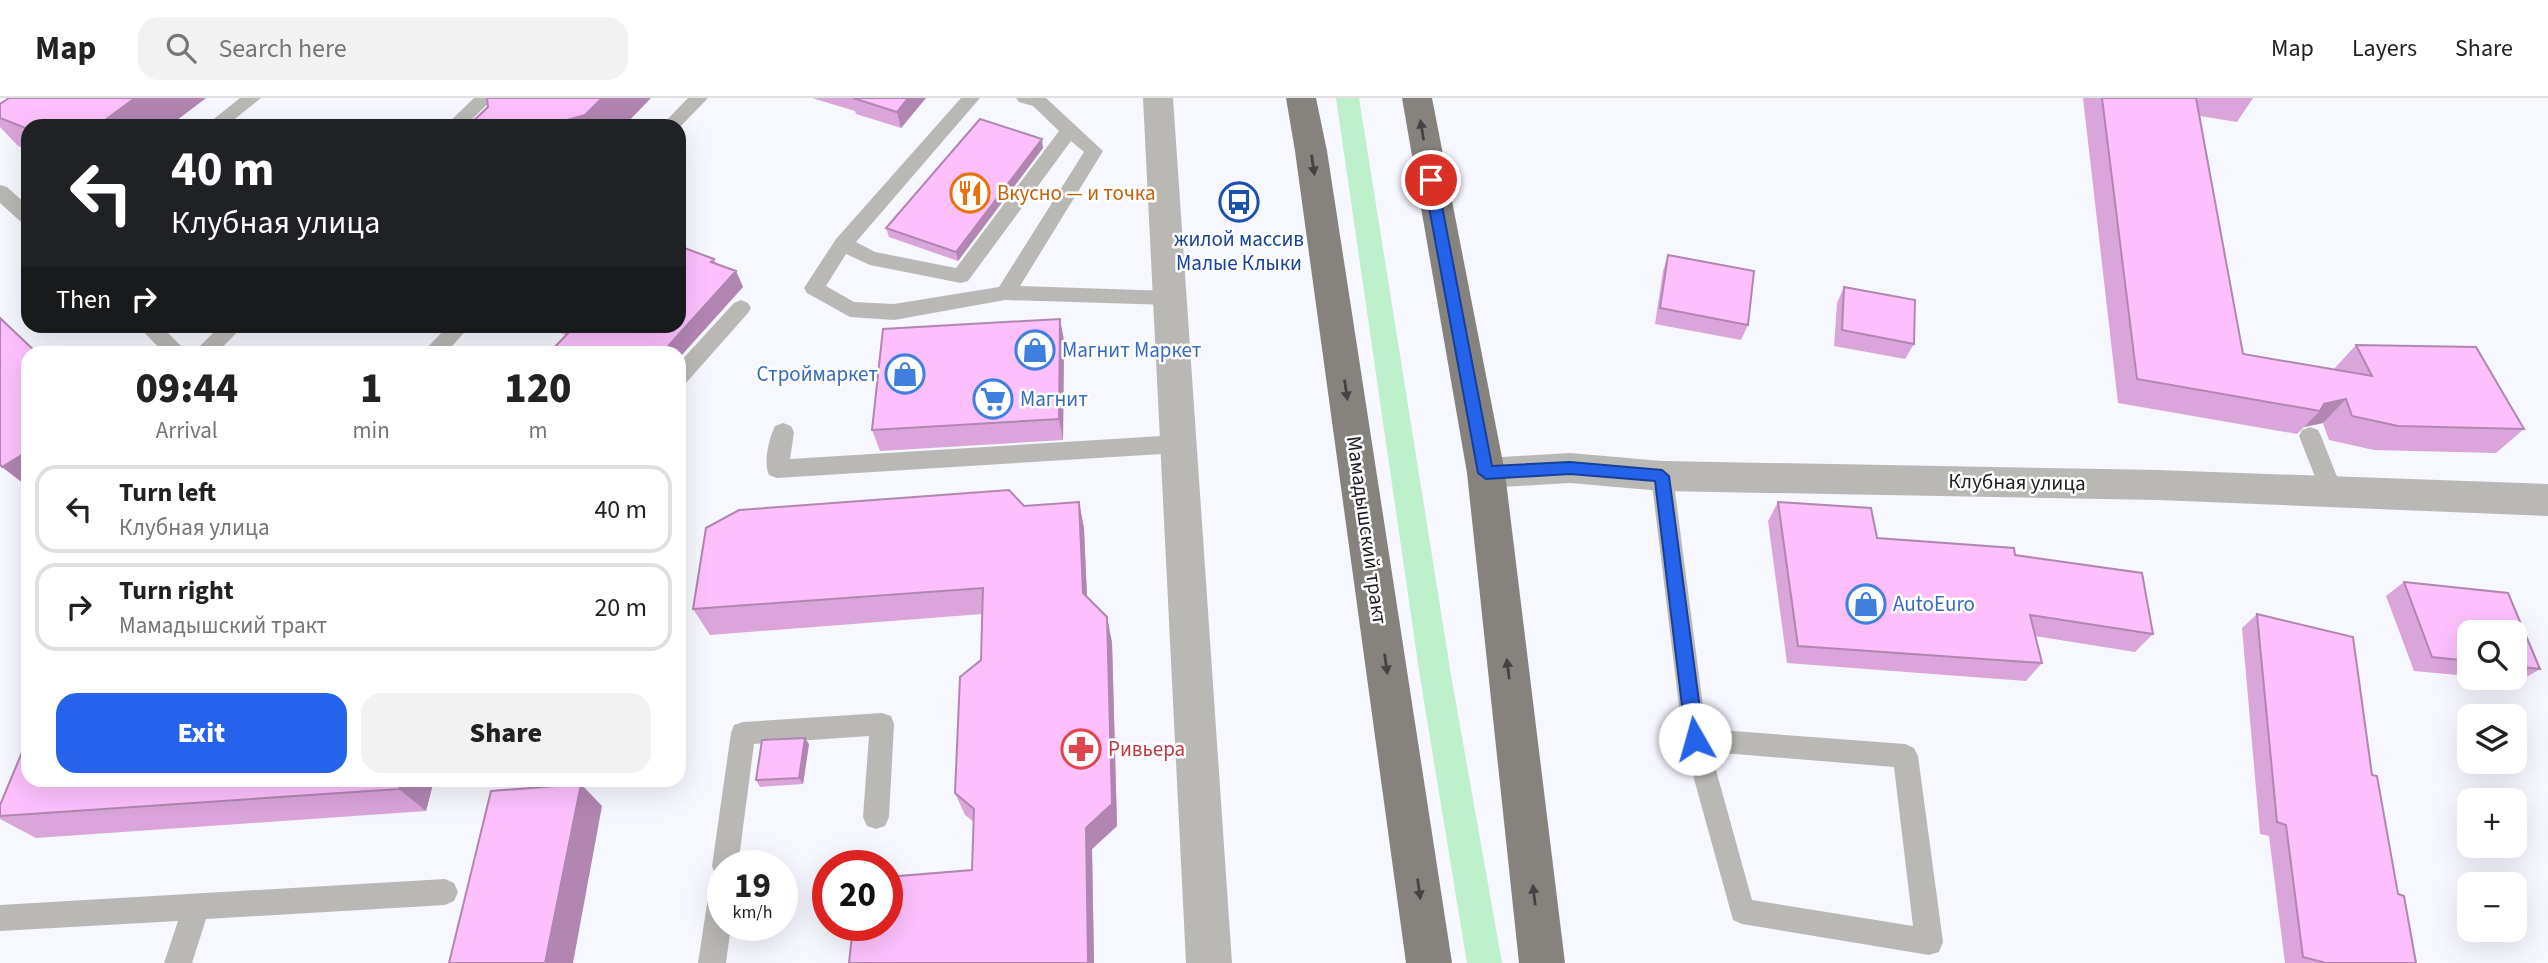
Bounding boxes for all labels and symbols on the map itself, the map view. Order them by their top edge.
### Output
one-way arrow [1416,119,1427,141]
pin [1401,150,1461,210]
one-way arrow [1308,154,1319,176]
restaurant icon: Вкусно — и точка [949,172,991,214]
place label: Вкусно — и точка [997,178,1156,208]
bus stop icon: жилой массив Малые Клыки [1218,181,1260,223]
place label: жилой массив Малые Клыки [1174,224,1304,278]
shop icon: Магнит Маркет [1014,329,1056,371]
place label: Магнит Маркет [1062,335,1202,365]
shop icon: Строймаркет [884,353,926,395]
place label: Строймаркет [757,359,878,389]
supermarket icon: Магнит [972,378,1014,420]
one-way arrow [1341,379,1352,401]
place label: Магнит [1020,384,1088,414]
street label: Мамадышский тракт [1339,434,1395,626]
street label: Клубная улица [1948,466,2086,498]
shop icon: AutoEuro [1845,583,1887,625]
place label: AutoEuro [1893,589,1975,619]
one-way arrow [1381,653,1392,675]
one-way arrow [1502,658,1513,680]
position arrow [1658,702,1732,776]
pharmacy icon: Ривьера [1060,728,1102,770]
place label: Ривьера [1108,734,1185,764]
speed limit sign: 20 [812,850,903,941]
one-way arrow [1413,878,1424,900]
one-way arrow [1528,884,1539,906]

